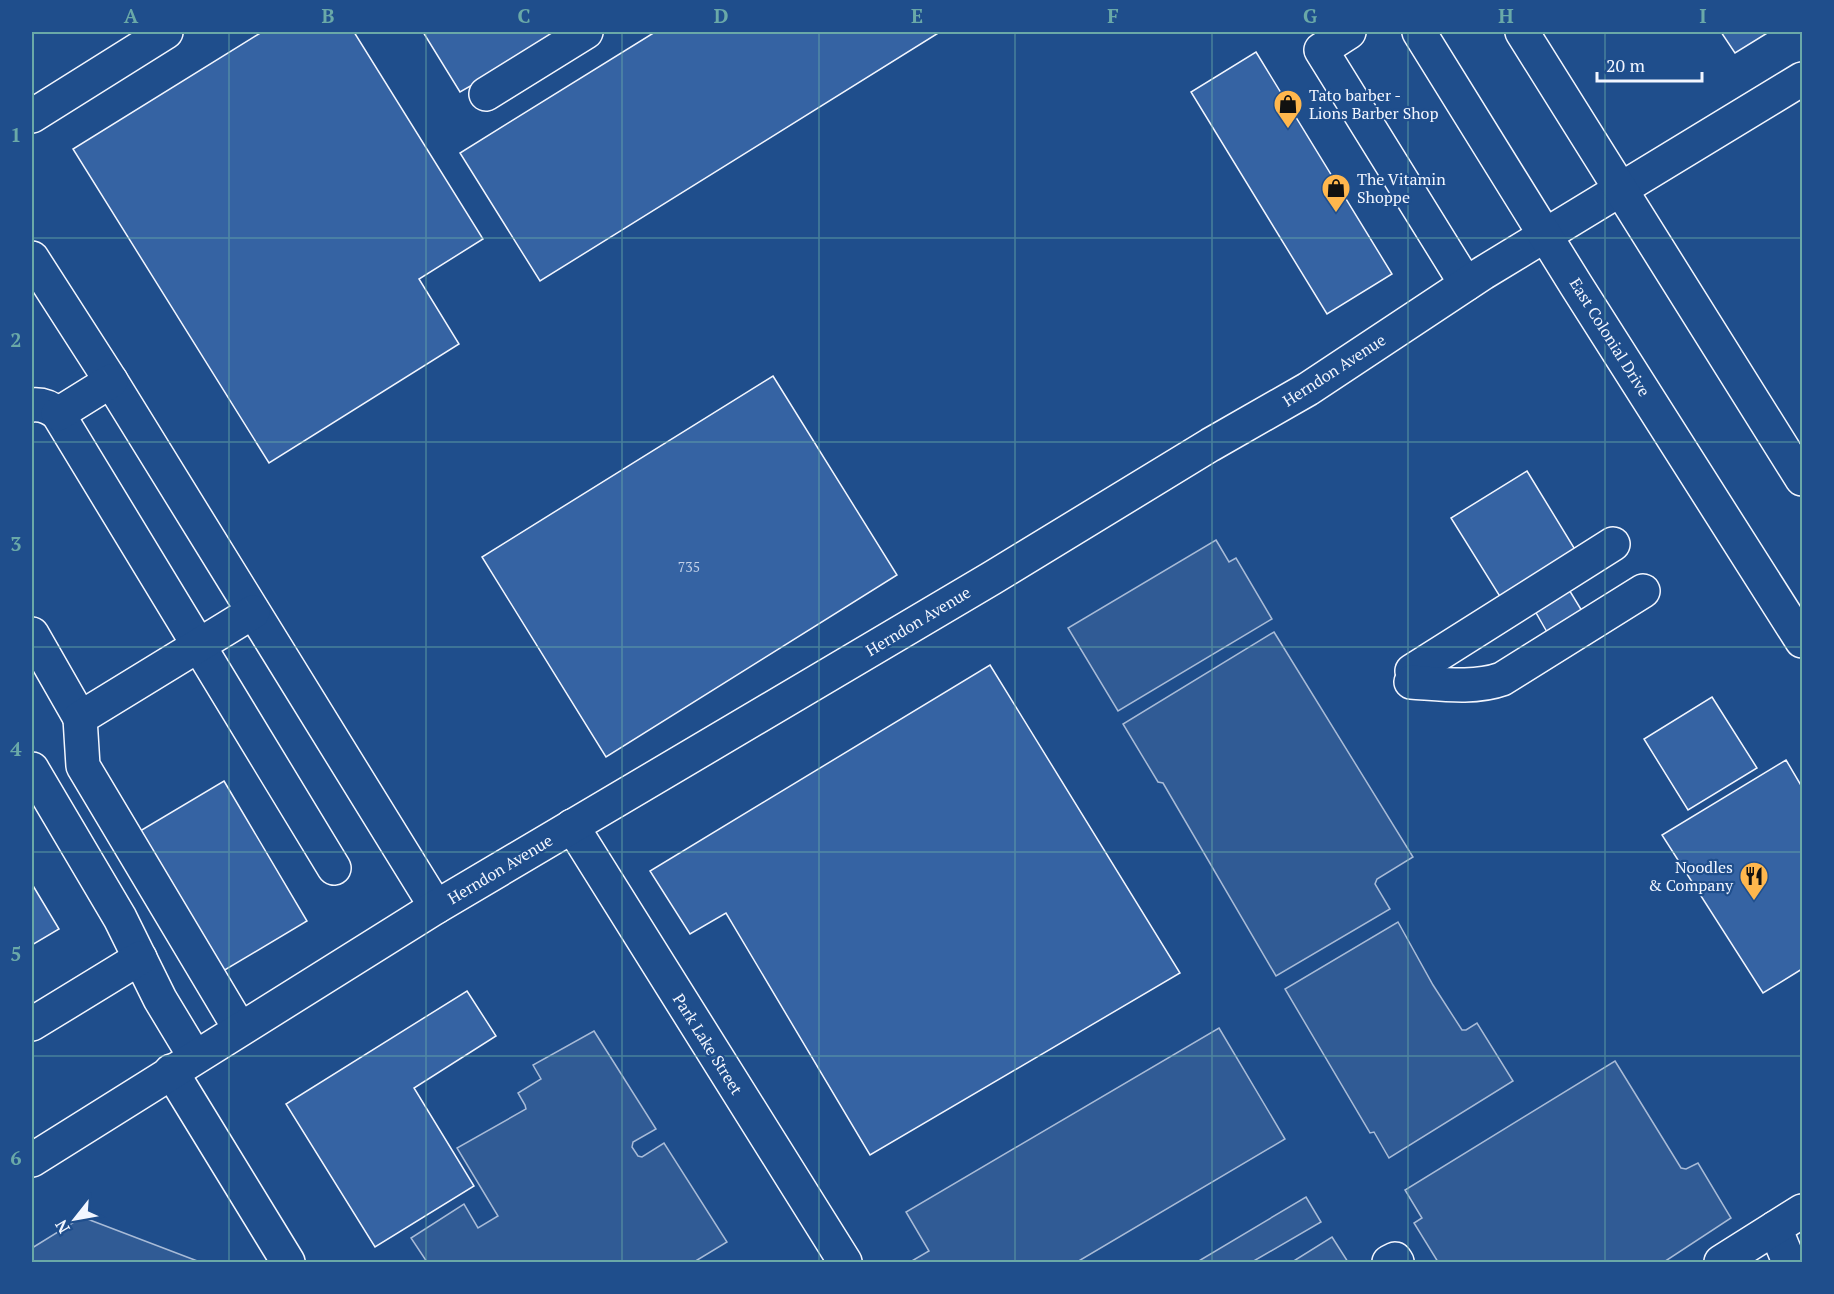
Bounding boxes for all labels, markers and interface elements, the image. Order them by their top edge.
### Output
text: A [124,2,139,29]
text: B [322,2,335,29]
text: C [517,2,531,29]
text: D [714,2,728,29]
text: E [911,2,923,29]
text: F [1107,2,1119,29]
text: G [1303,2,1317,29]
text: H [1498,2,1514,29]
text: I [1699,2,1707,29]
scale bar [1597,45,1702,83]
text: 20 m [1606,53,1646,77]
place label: Tato barber - Lions Barber Shop [1309,84,1439,124]
shop icon: Tato barber - Lions Barber Shop [1272,88,1304,130]
text: 1 [10,121,22,148]
place label: The Vitamin Shoppe [1357,168,1446,208]
shop icon: The Vitamin Shoppe [1320,172,1352,214]
street label: East Colonial Drive [1565,274,1655,400]
text: 2 [10,326,22,353]
street label: Herndon Avenue [1278,328,1390,412]
text: 3 [10,530,22,557]
house number: 735 [678,557,700,576]
street label: Herndon Avenue [862,581,974,661]
text: 4 [10,735,22,762]
street label: Herndon Avenue [444,829,556,909]
place label: Noodles & Company [1648,856,1734,896]
restaurant icon: Noodles & Company [1738,860,1770,902]
text: 5 [10,940,22,967]
street label: Park Lake Street [668,989,748,1099]
text: 6 [10,1144,22,1171]
north arrow [45,1189,105,1249]
text: N [50,1216,75,1238]

